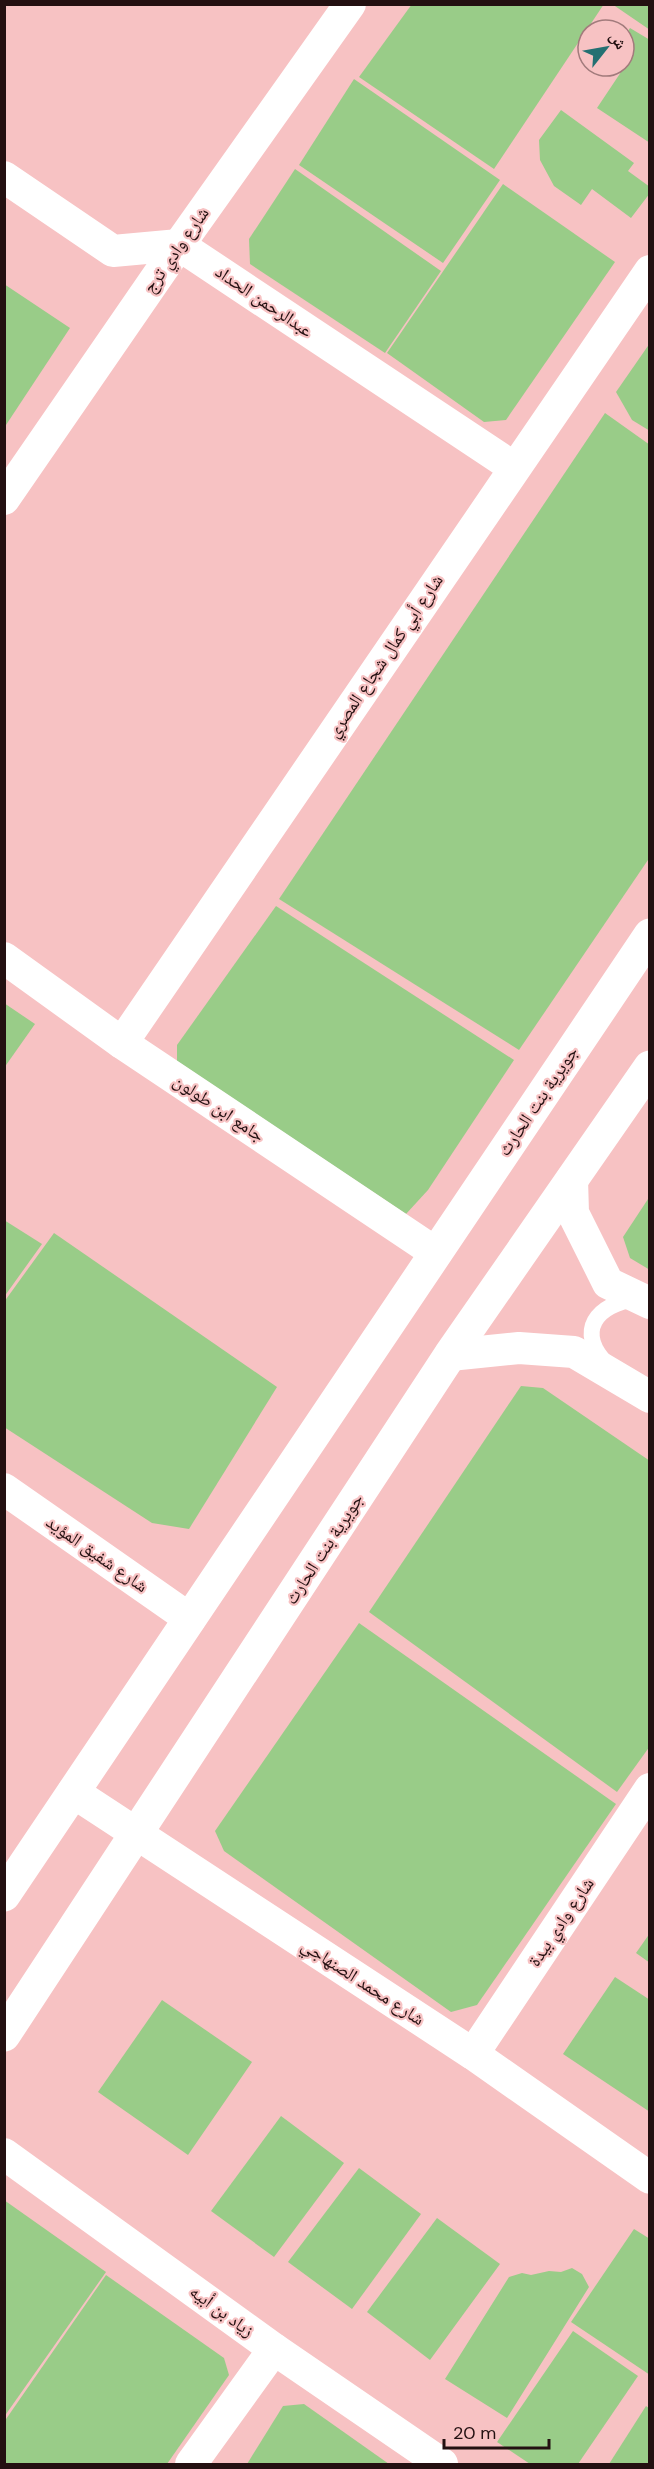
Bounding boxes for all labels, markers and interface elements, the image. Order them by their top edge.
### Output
north arrow [576,18,636,78]
text: ش [605,28,632,53]
street label: شارع وادي ترج [137,202,217,299]
street label: عبدالرحمن الحداد [211,260,317,342]
street label: شارع أبي كمال شجاع المصري [321,570,451,744]
street label: جويرية بنت الحارث [492,1041,584,1161]
street label: جامع ابن طولون [169,1069,269,1147]
street label: جويرية بنت الحارث [279,1489,369,1609]
street label: شارع شفيق المؤيد [41,1510,153,1598]
street label: شارع وادي بيدة [522,1873,602,1973]
street label: شارع محمد الصنهاجي [295,1933,429,2033]
street label: زياد بن أبيه [185,2280,259,2342]
scale bar [444,2412,549,2450]
text: 20 m [453,2421,496,2445]

